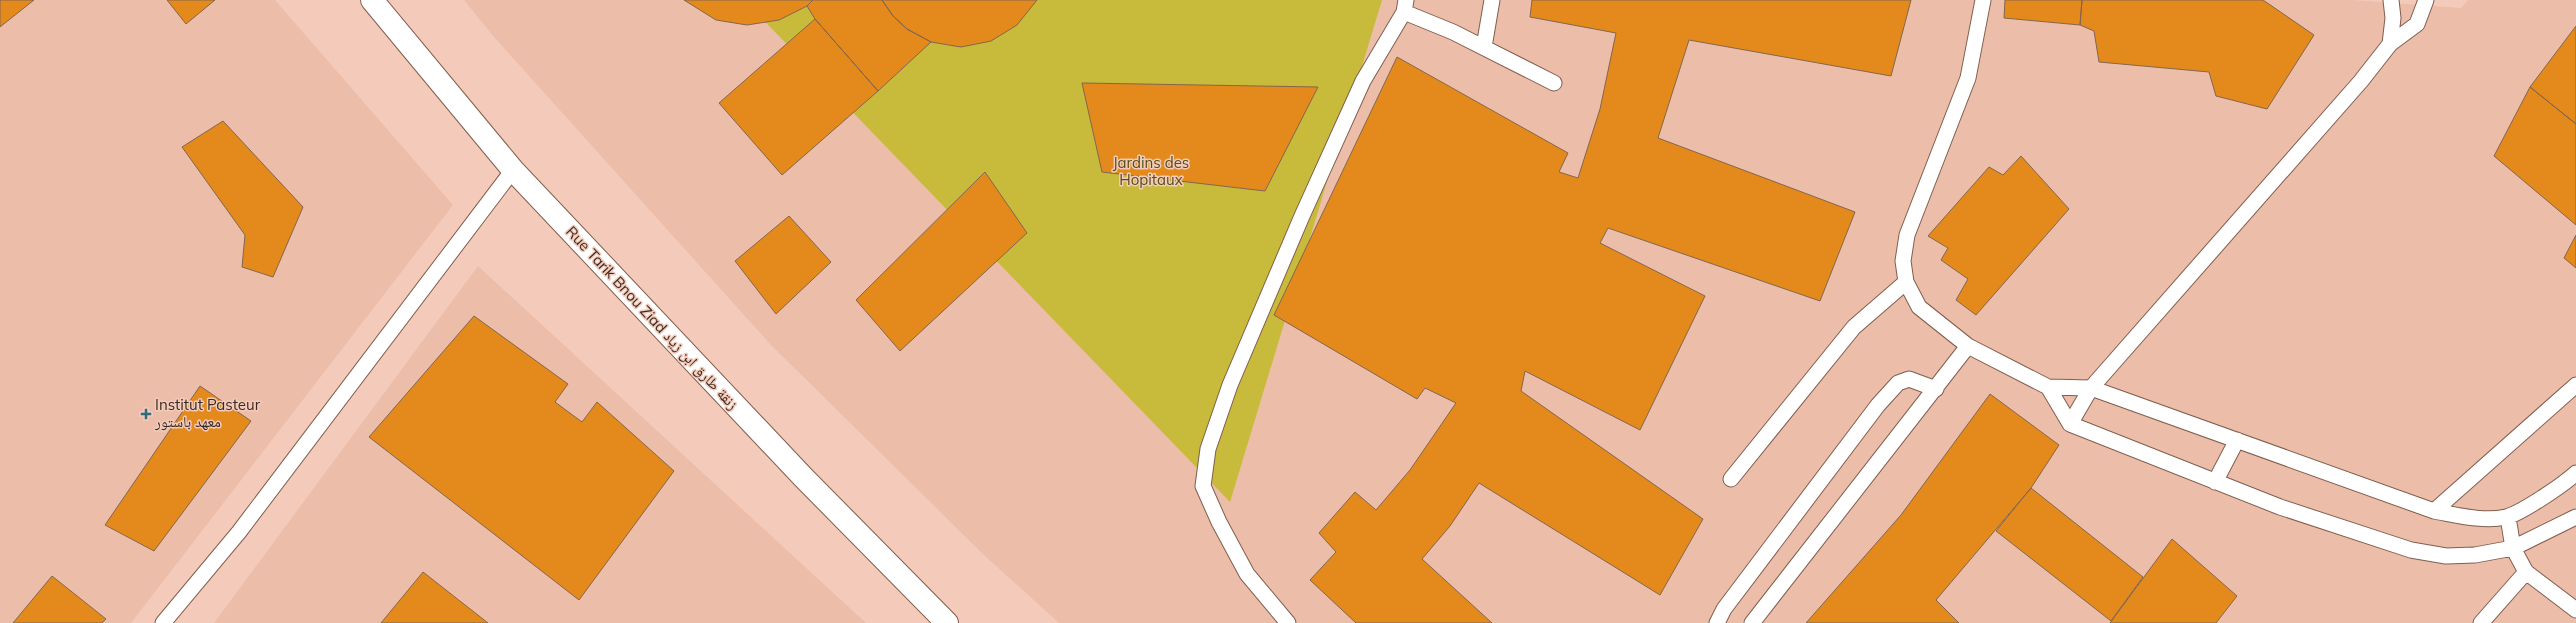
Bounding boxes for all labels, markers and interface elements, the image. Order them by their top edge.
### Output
park label: Jardins des Hopitaux [1113,153,1189,189]
street label: Rue Tarik Bnou Ziad زنقة طارق ابن زياد [561,222,743,414]
place label: Institut Pasteur معهد باستور [154,395,261,431]
marker: Institut Pasteur معهد باستور [140,408,152,420]

